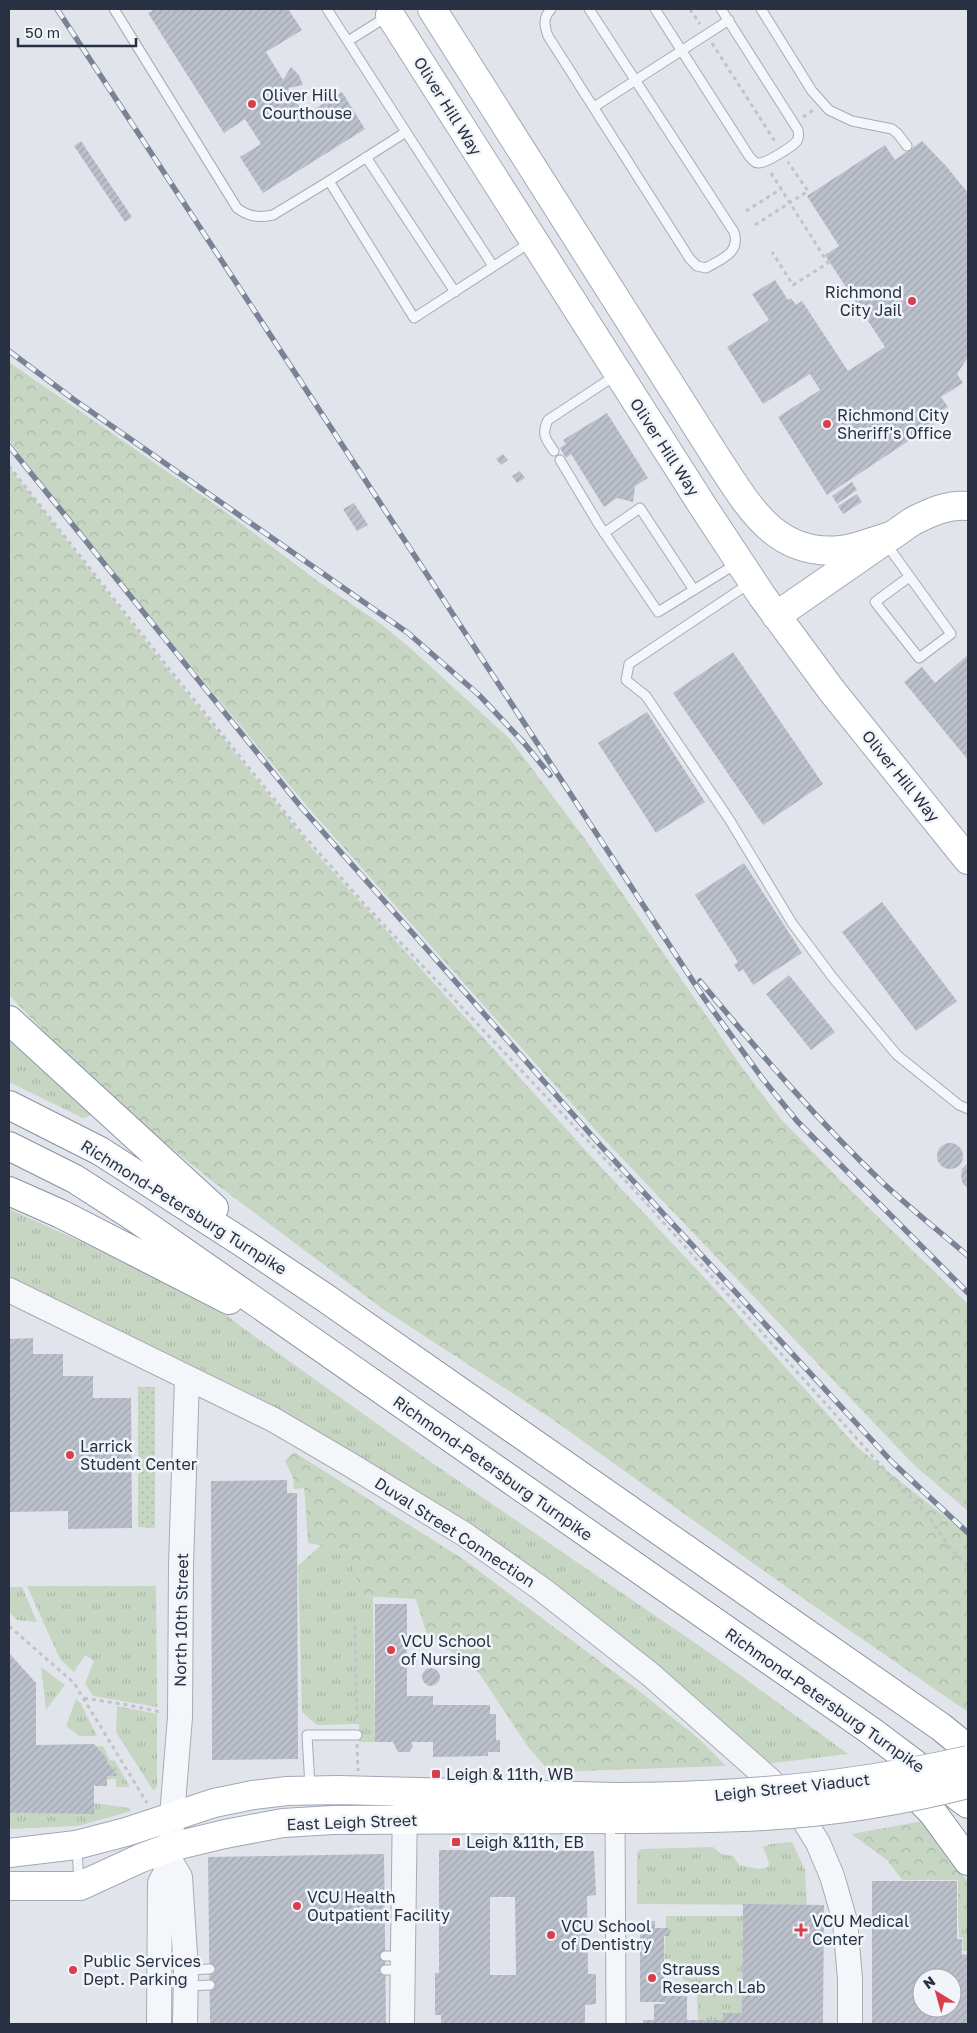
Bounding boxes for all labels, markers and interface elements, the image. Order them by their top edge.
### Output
scale bar [18,15,135,47]
text: 50 m [25,23,60,41]
street label: Oliver Hill Way [410,53,486,159]
place label: Oliver Hill Courthouse [262,85,352,123]
marker: Oliver Hill Courthouse [246,98,258,110]
place label: Richmond City Jail [825,282,902,320]
marker: Richmond City Jail [906,295,918,307]
street label: Oliver Hill Way [626,394,704,500]
place label: Richmond City Sheriff's Office [837,405,952,443]
marker: Richmond City Sheriff's Office [821,418,833,430]
street label: Oliver Hill Way [858,726,944,826]
street label: Richmond-Petersburg Turnpike [77,1135,291,1279]
street label: Richmond-Petersburg Turnpike [389,1391,597,1545]
place label: Larrick Student Center [80,1436,197,1474]
marker: Larrick Student Center [64,1449,76,1461]
street label: Duval Street Connection [371,1473,539,1591]
street label: North 10th Street [170,1553,192,1687]
street label: Richmond-Petersburg Turnpike [721,1623,929,1777]
place label: VCU School of Nursing [401,1631,491,1669]
marker: VCU School of Nursing [385,1644,397,1656]
place label: Leigh & 11th, WB [446,1764,574,1784]
marker: Leigh & 11th, WB [430,1768,442,1780]
street label: Leigh Street Viaduct [713,1769,871,1805]
street label: East Leigh Street [286,1810,418,1834]
place label: Leigh &11th, EB [466,1832,584,1852]
marker: Leigh &11th, EB [450,1836,462,1848]
place label: VCU Health Outpatient Facility [307,1887,450,1925]
marker: VCU Health Outpatient Facility [291,1900,303,1912]
place label: VCU Medical Center [812,1911,909,1949]
place label: VCU School of Dentistry [561,1916,652,1954]
marker: VCU Medical Center [794,1923,808,1937]
marker: VCU School of Dentistry [545,1929,557,1941]
place label: Public Services Dept. Parking [83,1951,201,1989]
place label: Strauss Research Lab [662,1959,766,1997]
marker: Public Services Dept. Parking [67,1964,79,1976]
north arrow [912,1968,962,2018]
marker: Strauss Research Lab [646,1972,658,1984]
text: N [920,1972,938,1992]

